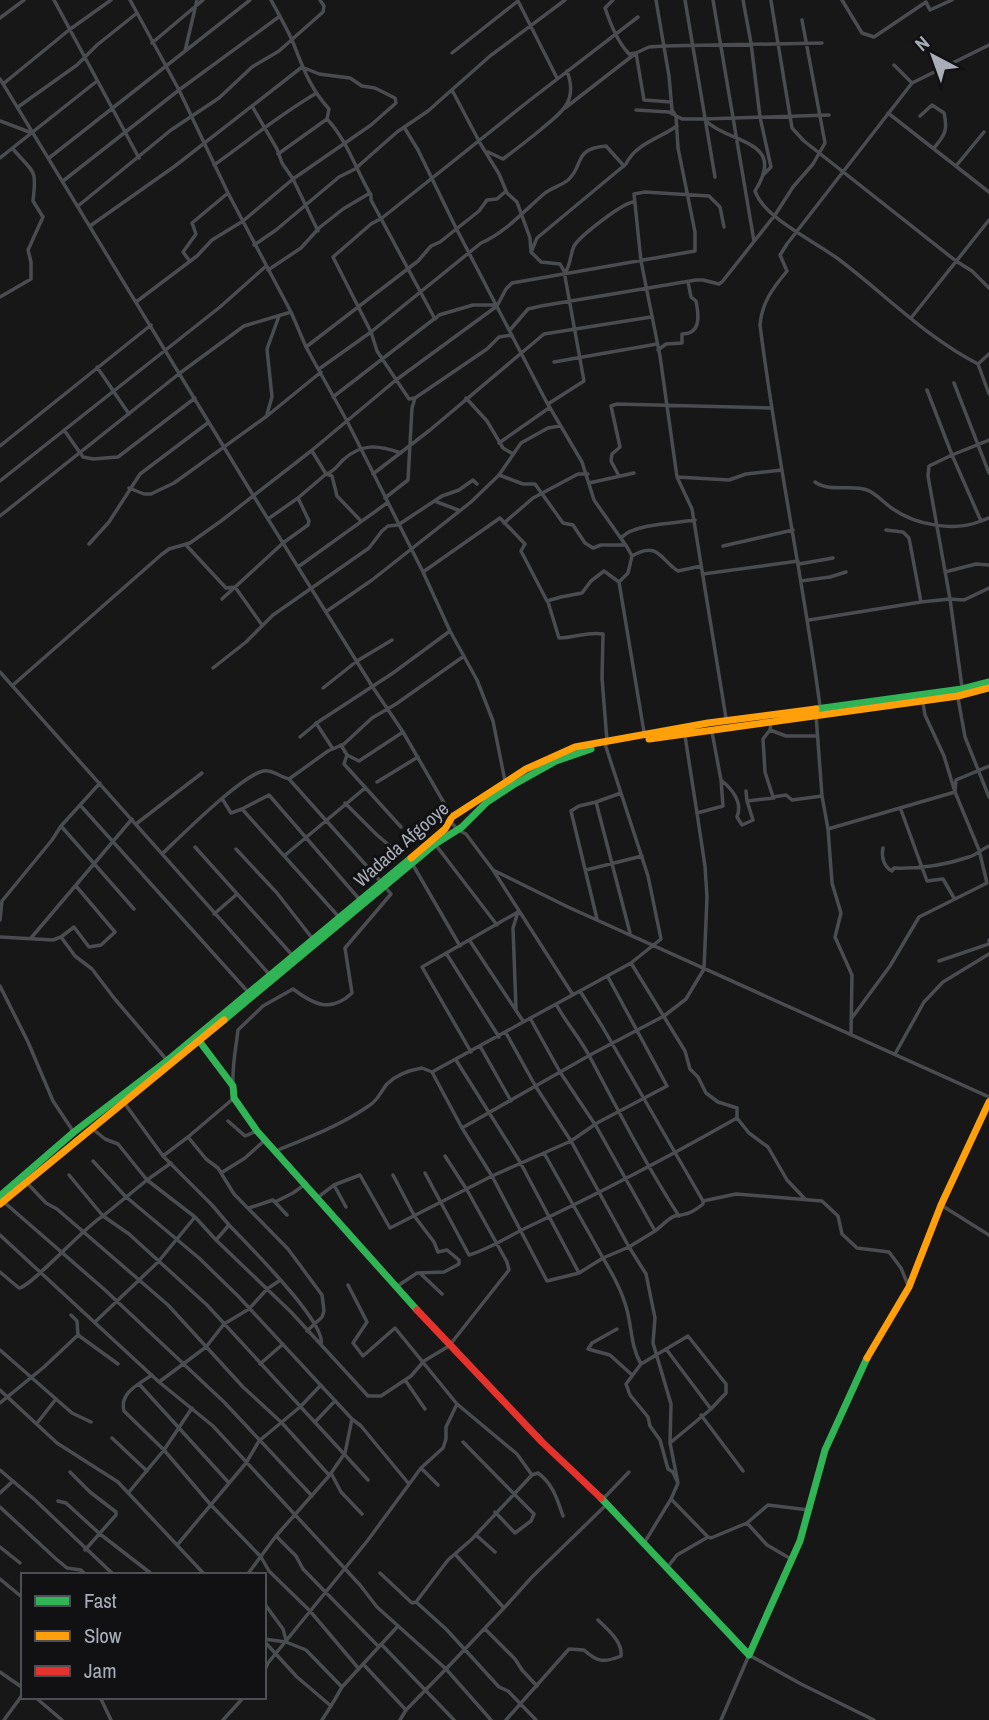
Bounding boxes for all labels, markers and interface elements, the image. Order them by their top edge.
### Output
north arrow [898,21,968,91]
text: N [909,30,935,57]
street label: Wadada Afgooye [348,795,454,893]
legend [21,1573,266,1699]
text: Fast [84,1586,117,1615]
text: Slow [84,1621,122,1650]
text: Jam [84,1656,117,1685]

